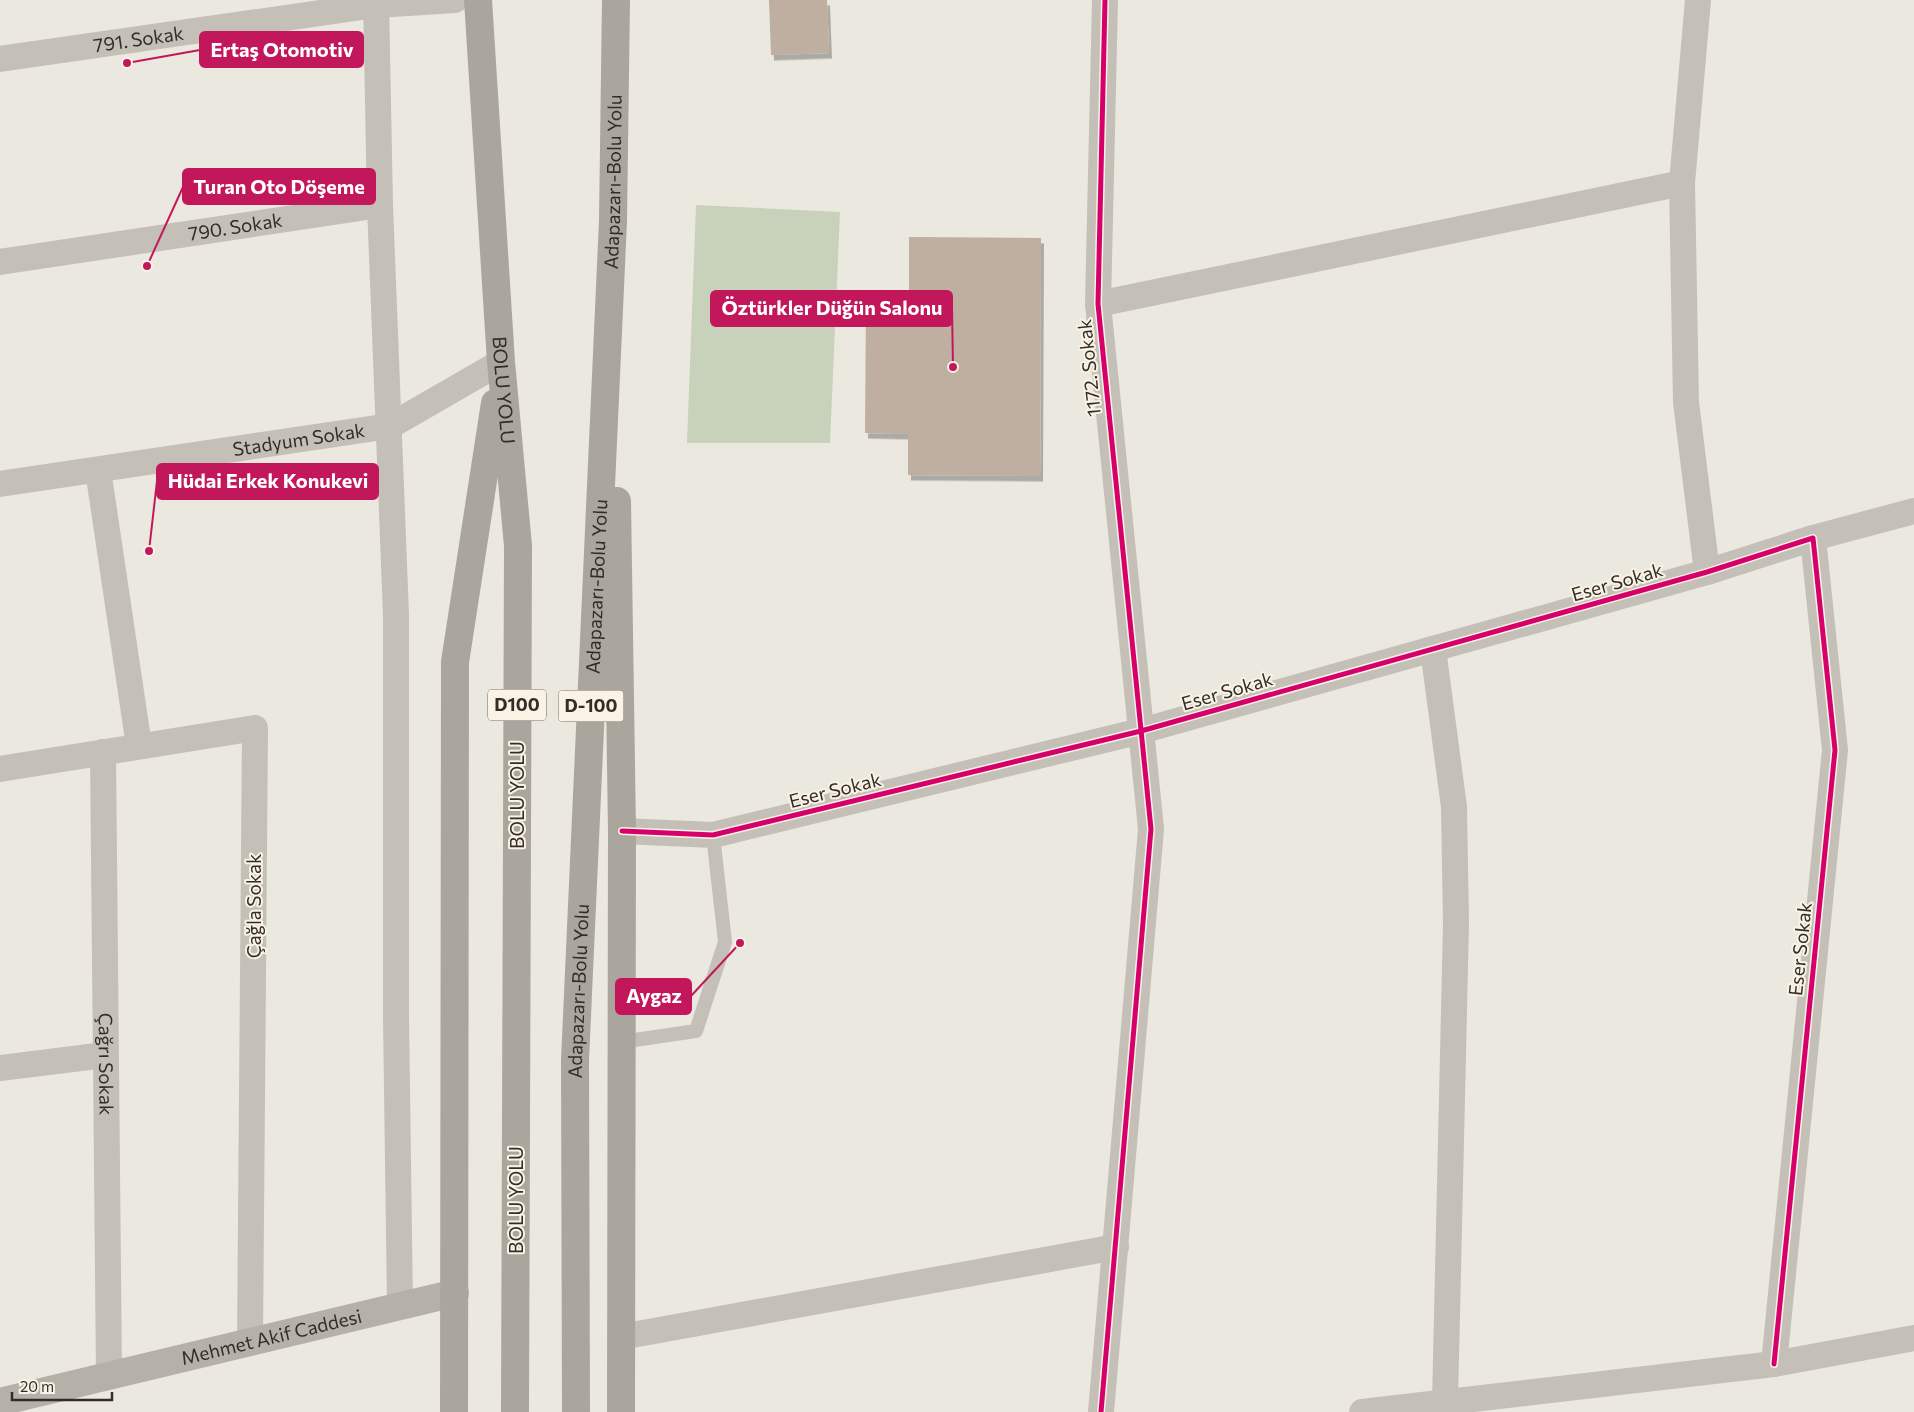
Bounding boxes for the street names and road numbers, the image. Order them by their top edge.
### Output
street label: 791. Sokak [92,21,185,56]
street label: Adapazarı-Bolu Yolu [599,94,626,270]
street label: 790. Sokak [187,208,284,245]
street label: 1172. Sokak [1072,318,1105,418]
street label: BOLU YOLU [488,336,521,445]
street label: Stadyum Sokak [231,418,366,460]
street label: Adapazarı-Bolu Yolu [581,499,611,674]
street label: Eser Sokak [1568,557,1665,606]
street label: Eser Sokak [1178,666,1275,715]
road number: D100 [488,690,546,720]
road number: D-100 [558,690,624,721]
street label: BOLU YOLU [505,741,528,849]
street label: Eser Sokak [786,767,883,812]
street label: Çağla Sokak [242,854,265,958]
street label: Eser Sokak [1783,901,1816,997]
street label: Adapazarı-Bolu Yolu [563,903,593,1078]
street label: Çağrı Sokak [95,1013,118,1115]
street label: BOLU YOLU [504,1146,527,1254]
street label: Mehmet Akif Caddesi [179,1304,364,1369]

